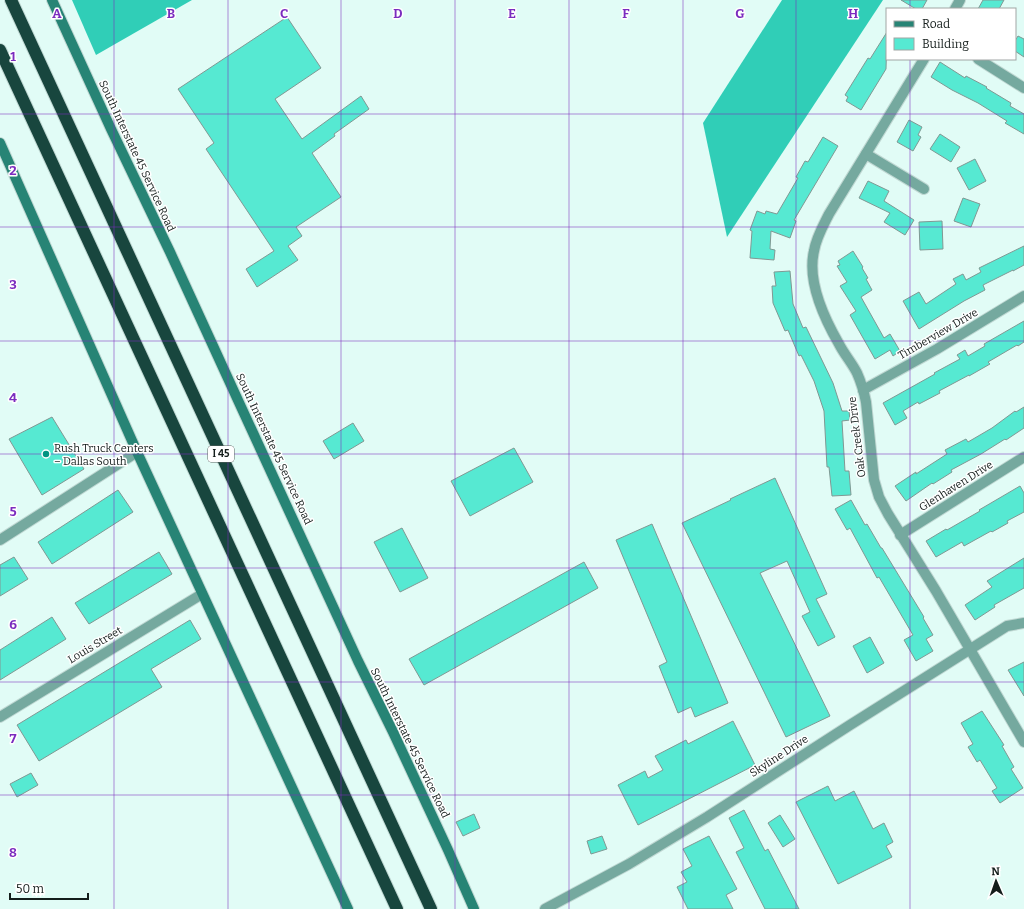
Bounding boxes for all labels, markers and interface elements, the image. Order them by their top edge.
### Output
text: A [52,6,62,21]
text: B [167,6,175,21]
text: C [280,6,288,21]
text: D [393,6,403,21]
text: E [508,6,516,21]
text: F [622,6,630,21]
text: G [735,6,745,21]
text: H [848,6,858,21]
legend [886,8,1016,60]
text: Road [922,17,950,31]
text: Building [922,37,969,51]
text: 1 [10,49,16,64]
street label: South Interstate 45 Service Road [96,78,178,234]
text: 2 [9,163,17,178]
text: 3 [9,277,17,292]
street label: Timberview Drive [896,306,980,362]
street label: South Interstate 45 Service Road [233,371,315,527]
text: 4 [9,390,17,405]
street label: Oak Creek Drive [846,396,868,478]
place label: Rush Truck Centers – Dallas South [54,442,153,468]
road number: I 45 [208,446,234,462]
marker: Rush Truck Centers – Dallas South [41,449,51,459]
street label: Glenhaven Drive [917,458,995,514]
text: 5 [9,504,17,519]
text: 6 [9,617,17,632]
street label: Louis Street [66,624,124,666]
street label: South Interstate 45 Service Road [368,666,452,821]
text: 7 [10,731,17,746]
street label: Skyline Drive [747,732,811,780]
text: 8 [9,845,17,860]
north arrow [976,861,1016,901]
text: N [991,865,1001,878]
scale bar [10,875,88,901]
text: 50 m [16,882,45,896]

